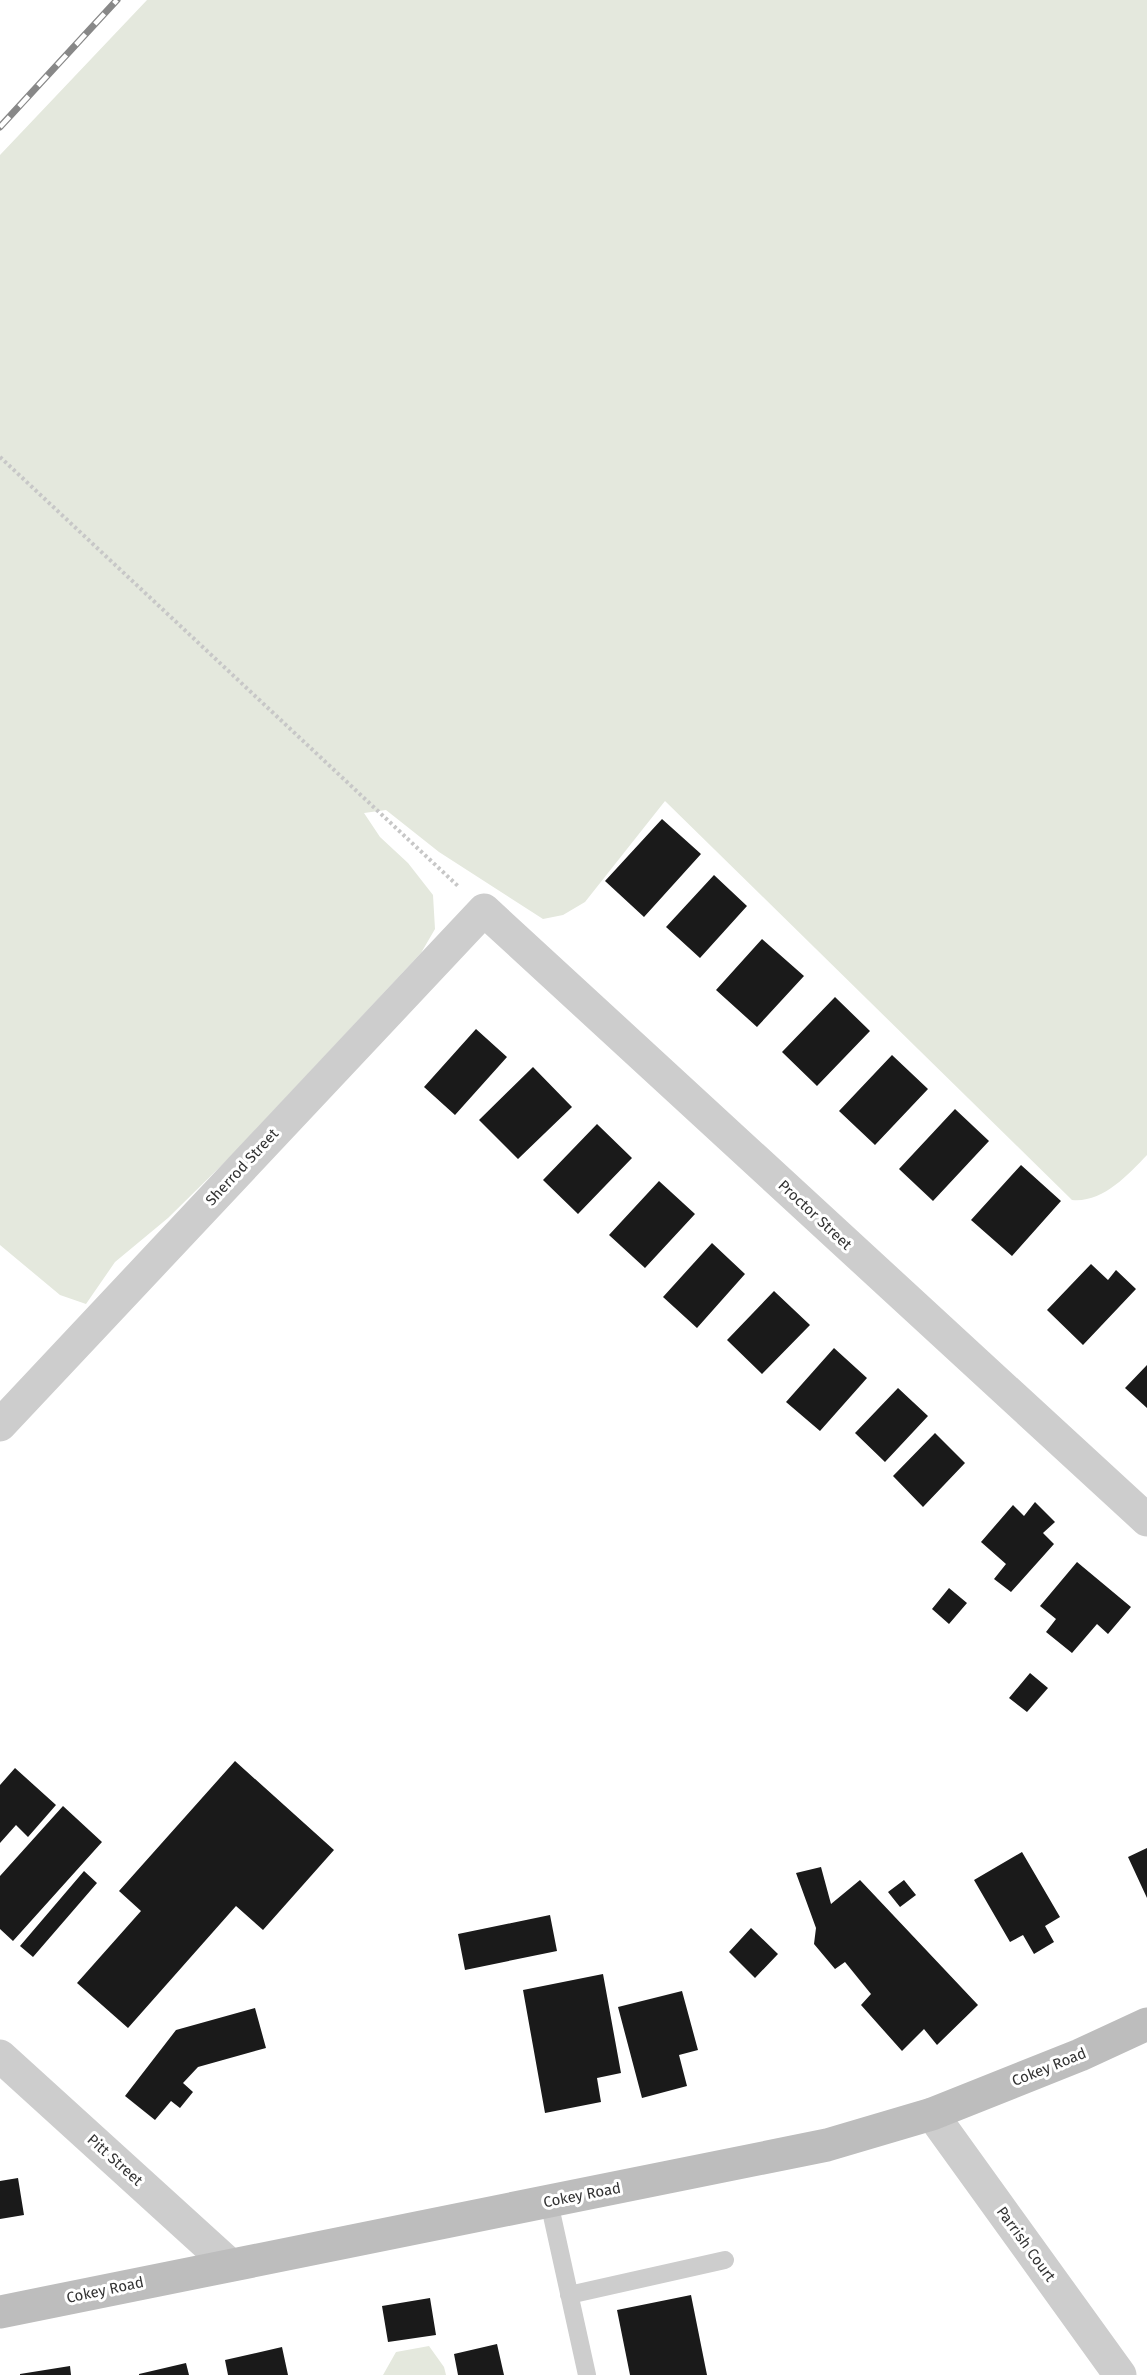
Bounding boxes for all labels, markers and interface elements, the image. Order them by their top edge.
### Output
street label: Sherrod Street [202,1124,283,1209]
street label: Proctor Street [774,1176,856,1254]
street label: Cokey Road [1009,2044,1089,2090]
street label: Pitt Street [84,2130,147,2190]
street label: Cokey Road [542,2179,622,2211]
street label: Parrish Court [993,2203,1060,2286]
street label: Cokey Road [65,2273,145,2307]

